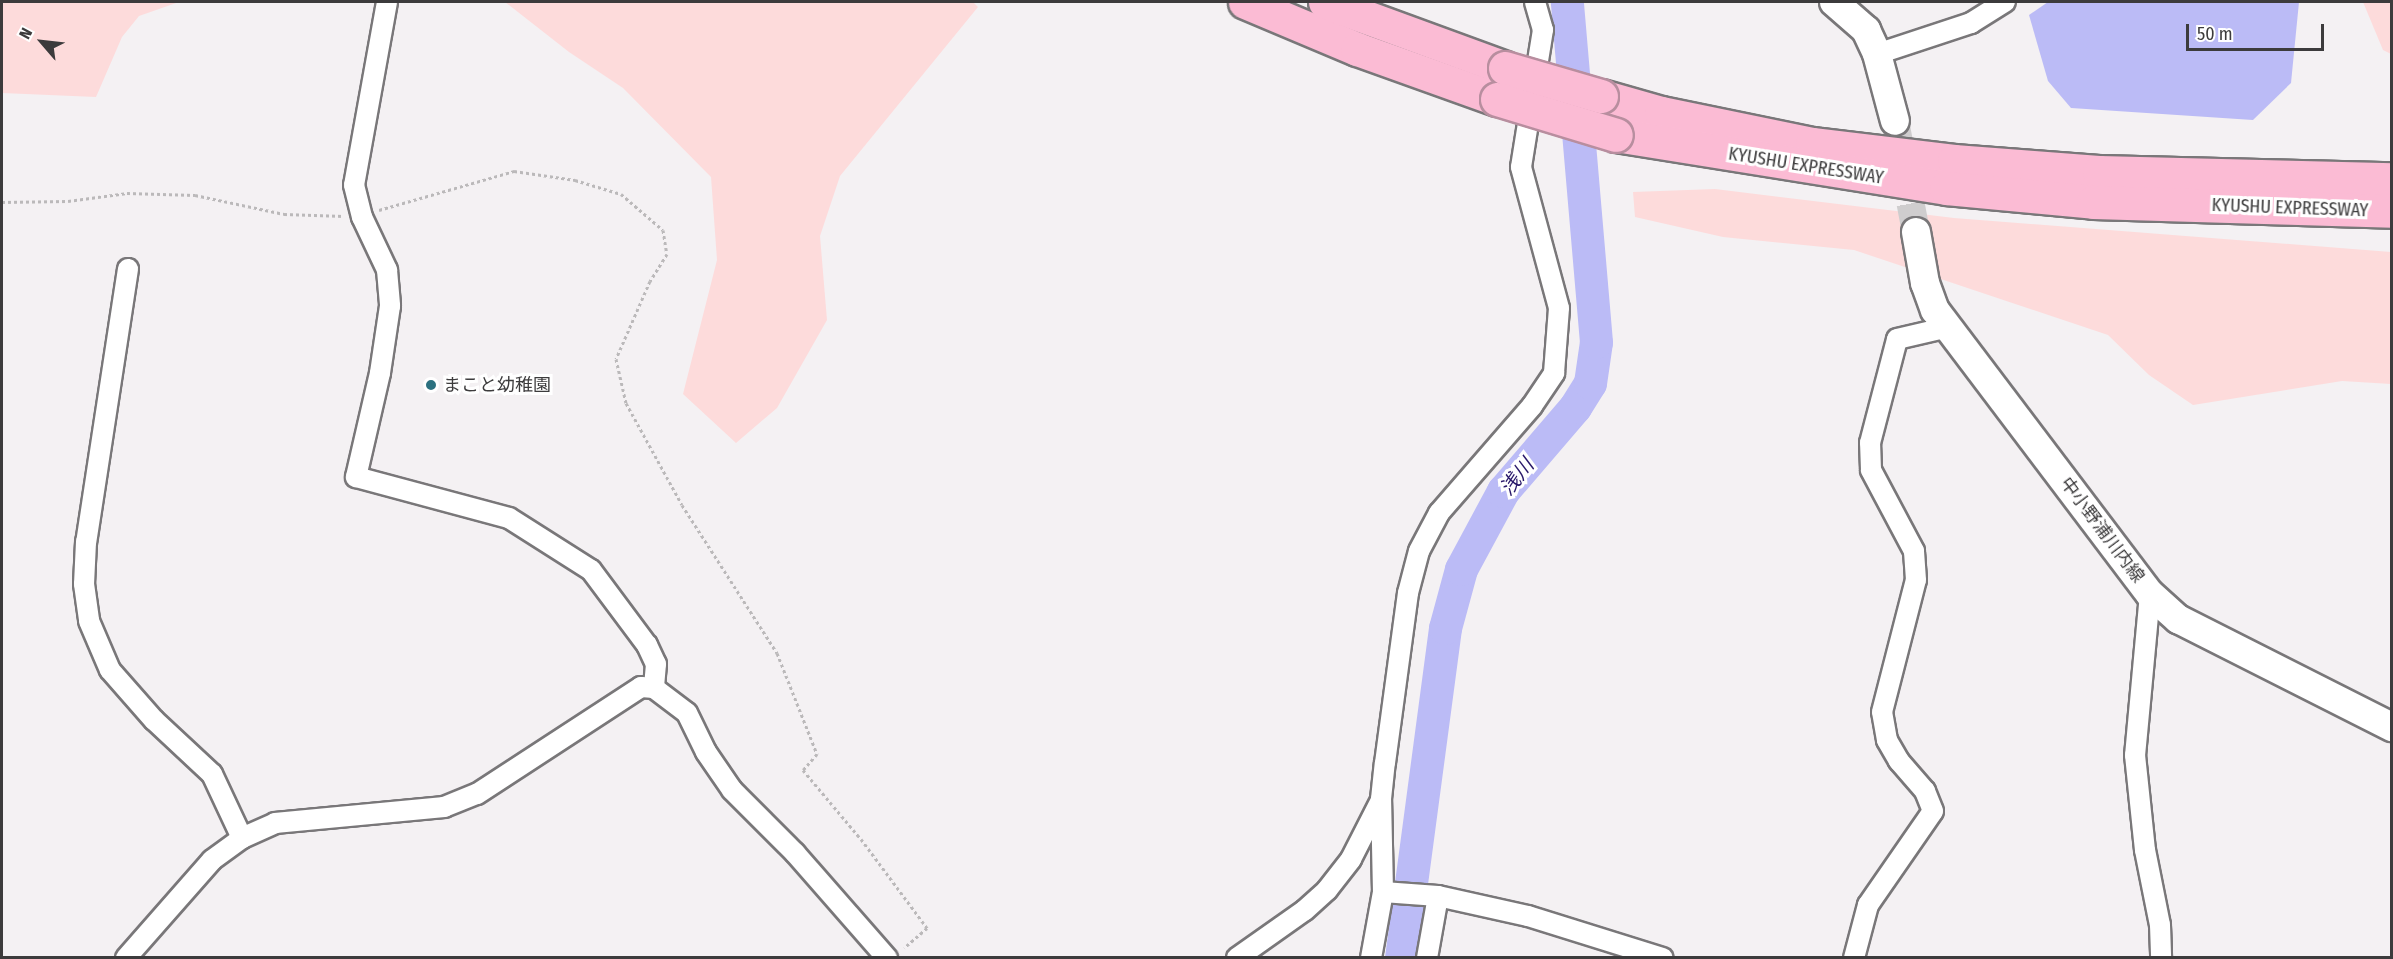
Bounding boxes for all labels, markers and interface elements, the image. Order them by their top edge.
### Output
north arrow [12,12,72,72]
scale bar [2189,12,2327,50]
text: 50 m [2197,23,2233,45]
text: N [15,25,36,42]
street label: KYUSHU EXPRESSWAY [1727,143,1885,189]
street label: KYUSHU EXPRESSWAY [2211,194,2369,222]
place label: まこと幼稚園 [443,374,551,396]
marker: まこと幼稚園 [424,378,438,392]
water label: 浅川 [1495,454,1539,500]
street label: 中小野浦川内線 [2055,473,2149,587]

